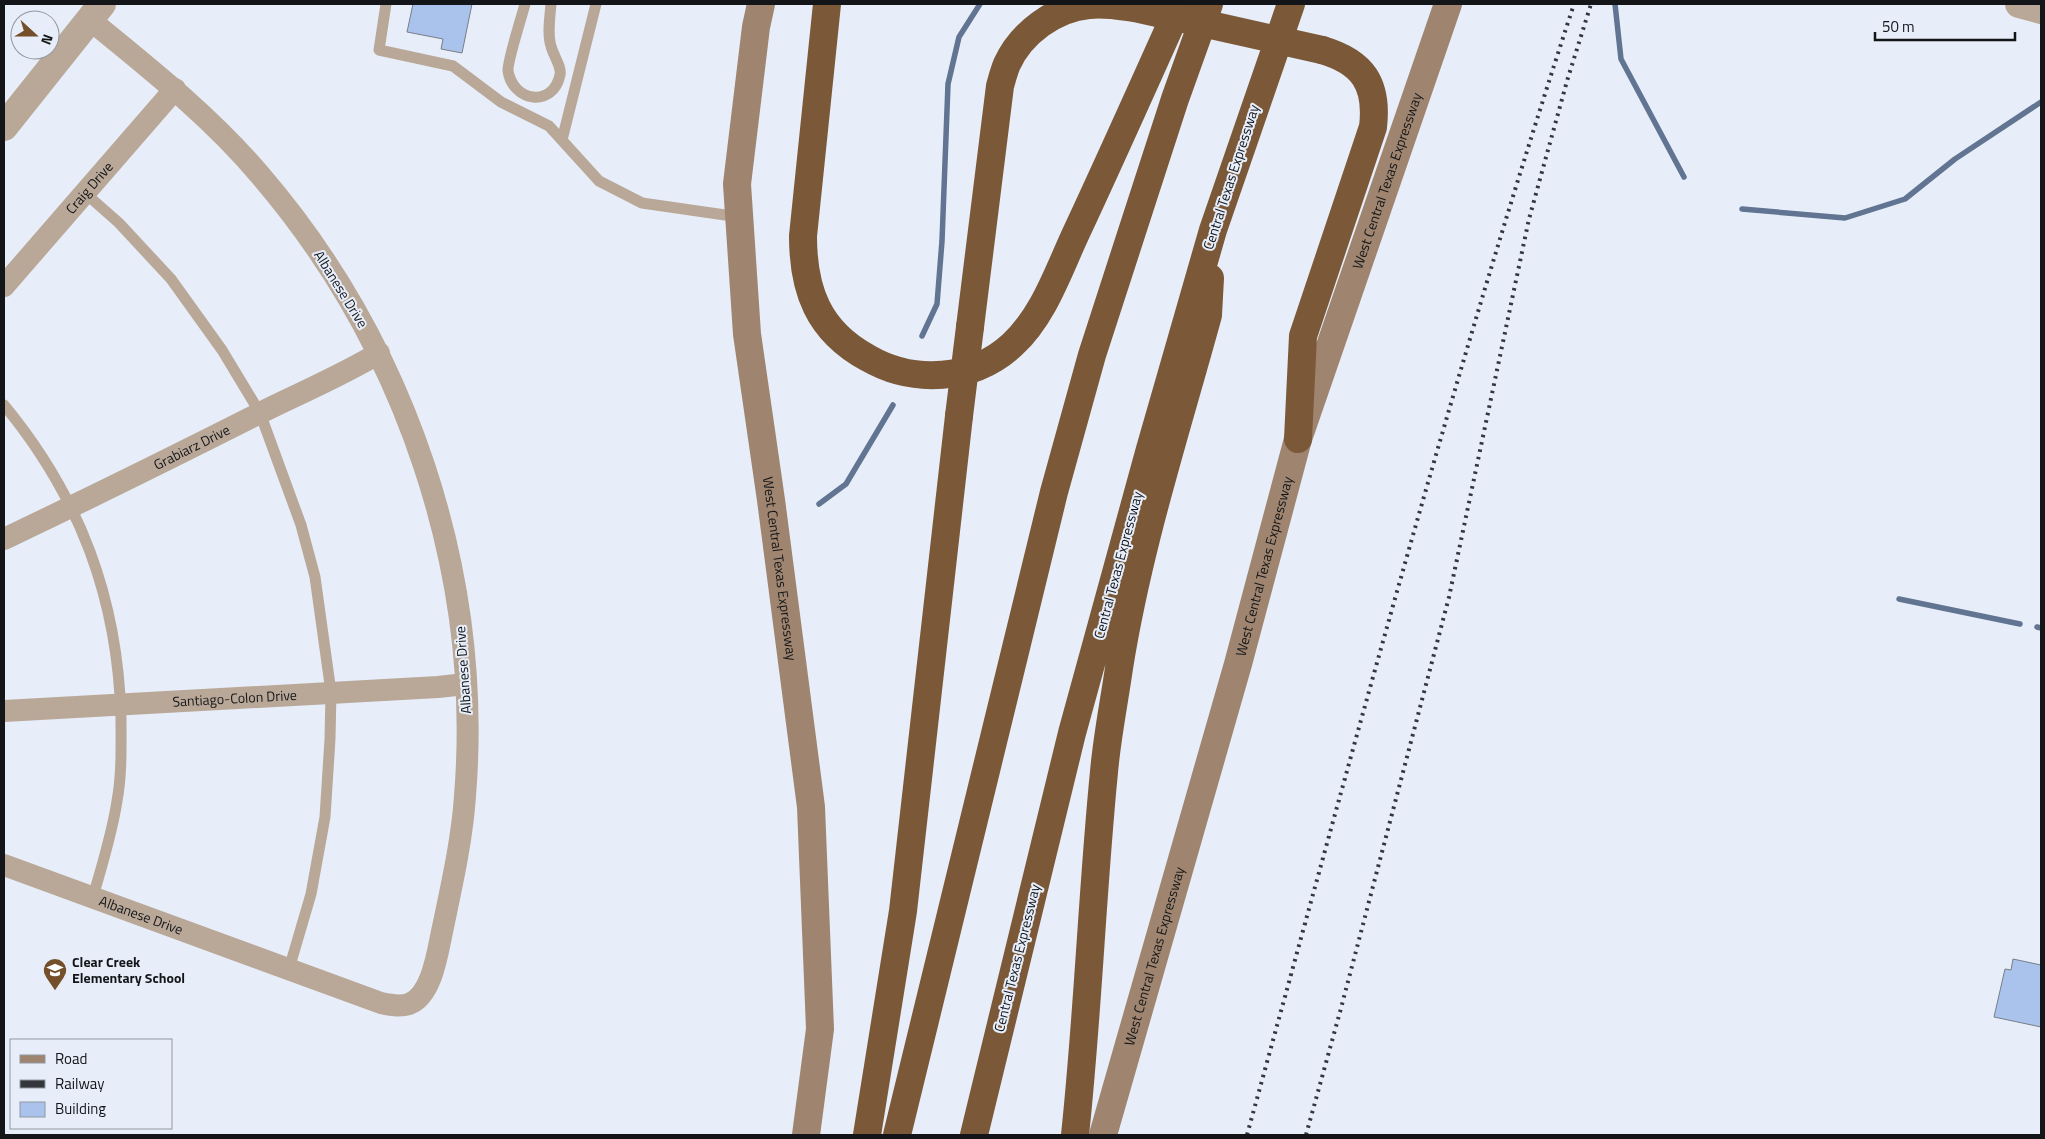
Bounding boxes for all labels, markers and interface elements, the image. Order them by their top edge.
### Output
north arrow [10,10,60,60]
scale bar [1875,10,2015,42]
text: 50 m [1882,15,1915,38]
text: N [36,32,59,48]
street label: West Central Texas Expressway [1346,89,1427,272]
street label: Central Texas Expressway [1197,101,1264,252]
street label: Craig Drive [60,157,118,218]
street label: Albanese Drive [309,246,374,332]
street label: Grabiarz Drive [150,419,233,475]
street label: West Central Texas Expressway [1230,474,1298,659]
street label: West Central Texas Expressway [758,475,803,662]
street label: Central Texas Expressway [1088,489,1147,641]
street label: Albanese Drive [449,625,476,715]
street label: Santiago-Colon Drive [172,684,297,712]
street label: West Central Texas Expressway [1118,864,1189,1048]
street label: Central Texas Expressway [988,882,1045,1034]
street label: Albanese Drive [96,890,186,940]
place label: Clear Creek Elementary School [72,951,185,988]
school or university icon: Clear Creek Elementary School [42,957,68,991]
legend [10,1039,172,1129]
text: Road [55,1047,87,1070]
text: Railway [55,1072,105,1095]
text: Building [55,1097,106,1120]

